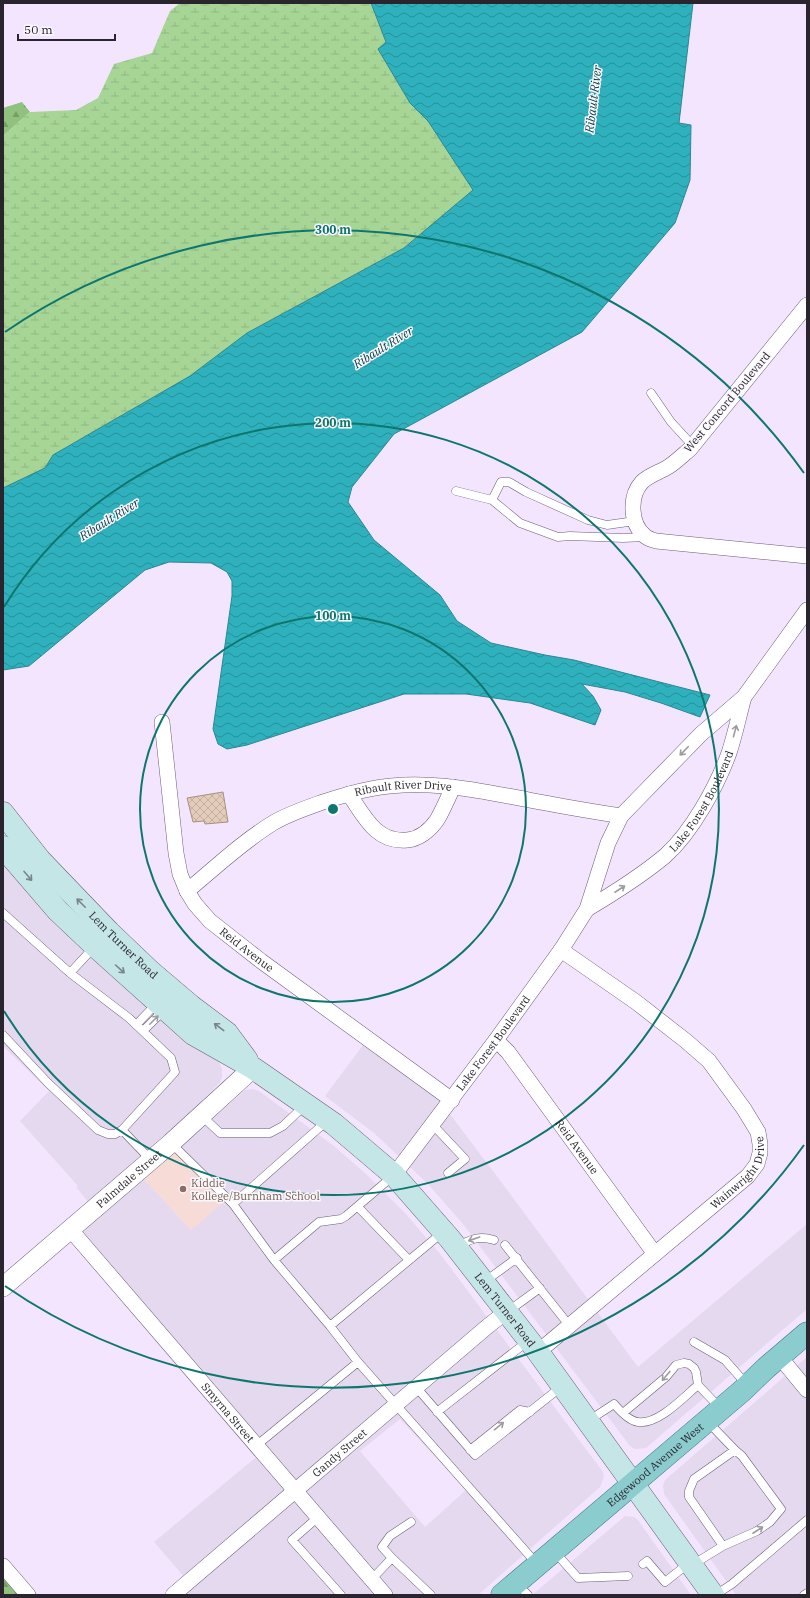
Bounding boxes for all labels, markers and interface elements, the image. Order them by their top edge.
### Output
scale bar [18,16,115,42]
text: 50 m [24,22,53,37]
water label: Ribault River [581,64,605,135]
text: 300 m [315,222,351,237]
water label: Ribault River [349,322,416,372]
street label: West Concord Boulevard [681,349,773,455]
text: 200 m [315,415,351,430]
water label: Ribault River [75,494,142,544]
text: 100 m [315,608,351,623]
one-way arrow [732,725,739,738]
one-way arrow [679,746,689,756]
street label: Lake Forest Boulevard [666,748,736,855]
street label: Ribault River Drive [353,778,453,799]
centre of rings [326,802,340,816]
one-way arrow [24,871,33,882]
one-way arrow [615,885,626,893]
one-way arrow [76,898,86,908]
street label: Lem Turner Road [86,908,161,982]
street label: Reid Avenue [217,924,277,975]
one-way arrow [114,964,125,973]
street label: Lake Forest Boulevard [453,992,533,1094]
one-way arrow [149,1015,159,1025]
one-way arrow [214,1023,225,1031]
street label: Reid Avenue [552,1116,602,1177]
street label: Wainwright Drive [707,1135,767,1212]
street label: Palmdale Street [93,1147,165,1211]
place label: Kiddie Kollege/Burnham School [191,1176,320,1203]
marker: Kiddie Kollege/Burnham School [178,1184,188,1194]
one-way arrow [468,1236,481,1243]
street label: Lem Turner Road [472,1270,539,1350]
one-way arrow [661,1371,670,1381]
street label: Smyrna Street [198,1380,257,1445]
street label: Edgewood Avenue West [604,1420,706,1510]
one-way arrow [494,1422,504,1431]
street label: Gandy Street [309,1426,370,1480]
one-way arrow [752,1525,764,1533]

